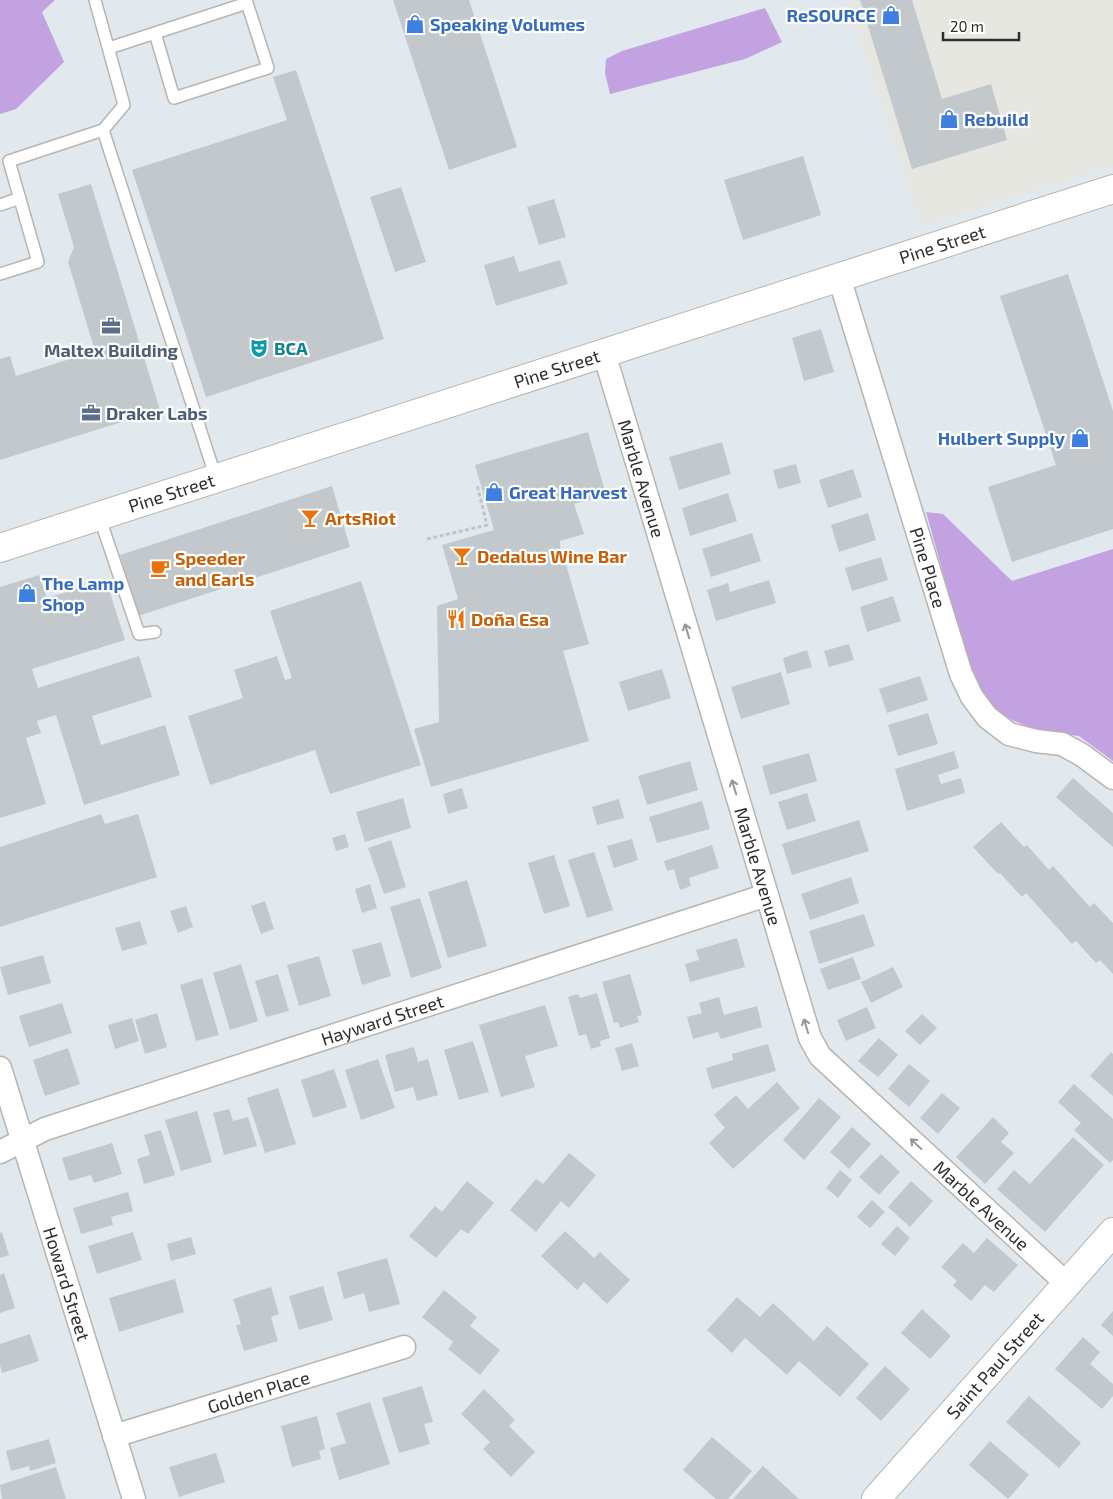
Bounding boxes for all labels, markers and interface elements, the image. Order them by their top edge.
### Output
place label: ReSOURCE [786,4,876,26]
shop icon: ReSOURCE [880,4,902,26]
scale bar [943,10,1019,42]
shop icon: Speaking Volumes [404,13,426,35]
place label: Speaking Volumes [430,13,585,35]
text: 20 m [950,17,984,35]
shop icon: Rebuild [938,108,960,130]
place label: Rebuild [964,108,1029,130]
street label: Pine Street [896,220,988,268]
office icon: Maltex Building [100,315,122,337]
theatre icon: BCA [248,337,270,359]
place label: BCA [274,337,308,359]
place label: Maltex Building [44,339,179,361]
street label: Pine Street [511,344,603,393]
office icon: Draker Labs [80,402,102,424]
place label: Draker Labs [106,402,207,424]
street label: Marble Avenue [614,417,670,540]
place label: Hulbert Supply [938,427,1066,449]
shop icon: Hulbert Supply [1069,427,1091,449]
street label: Pine Street [125,469,217,517]
shop icon: Great Harvest [483,481,505,503]
place label: Great Harvest [509,481,628,503]
bar icon: ArtsRiot [299,507,321,529]
place label: ArtsRiot [325,507,397,529]
street label: Pine Place [906,524,951,611]
bar icon: Dedalus Wine Bar [451,545,473,567]
place label: Dedalus Wine Bar [477,545,628,567]
place label: Speeder and Earls [175,547,255,590]
cafe icon: Speeder and Earls [149,557,171,579]
place label: The Lamp Shop [42,572,124,615]
shop icon: The Lamp Shop [16,582,38,604]
restaurant icon: Doña Esa [445,608,467,630]
place label: Doña Esa [471,608,549,630]
one-way arrow [682,624,692,640]
one-way arrow [729,779,739,795]
street label: Marble Avenue [730,805,786,928]
street label: Hayward Street [318,990,446,1050]
one-way arrow [801,1019,811,1035]
one-way arrow [909,1138,922,1150]
street label: Marble Avenue [929,1156,1034,1255]
street label: Howard Street [39,1224,95,1344]
street label: Saint Paul Street [942,1307,1048,1423]
street label: Golden Place [205,1366,312,1418]

